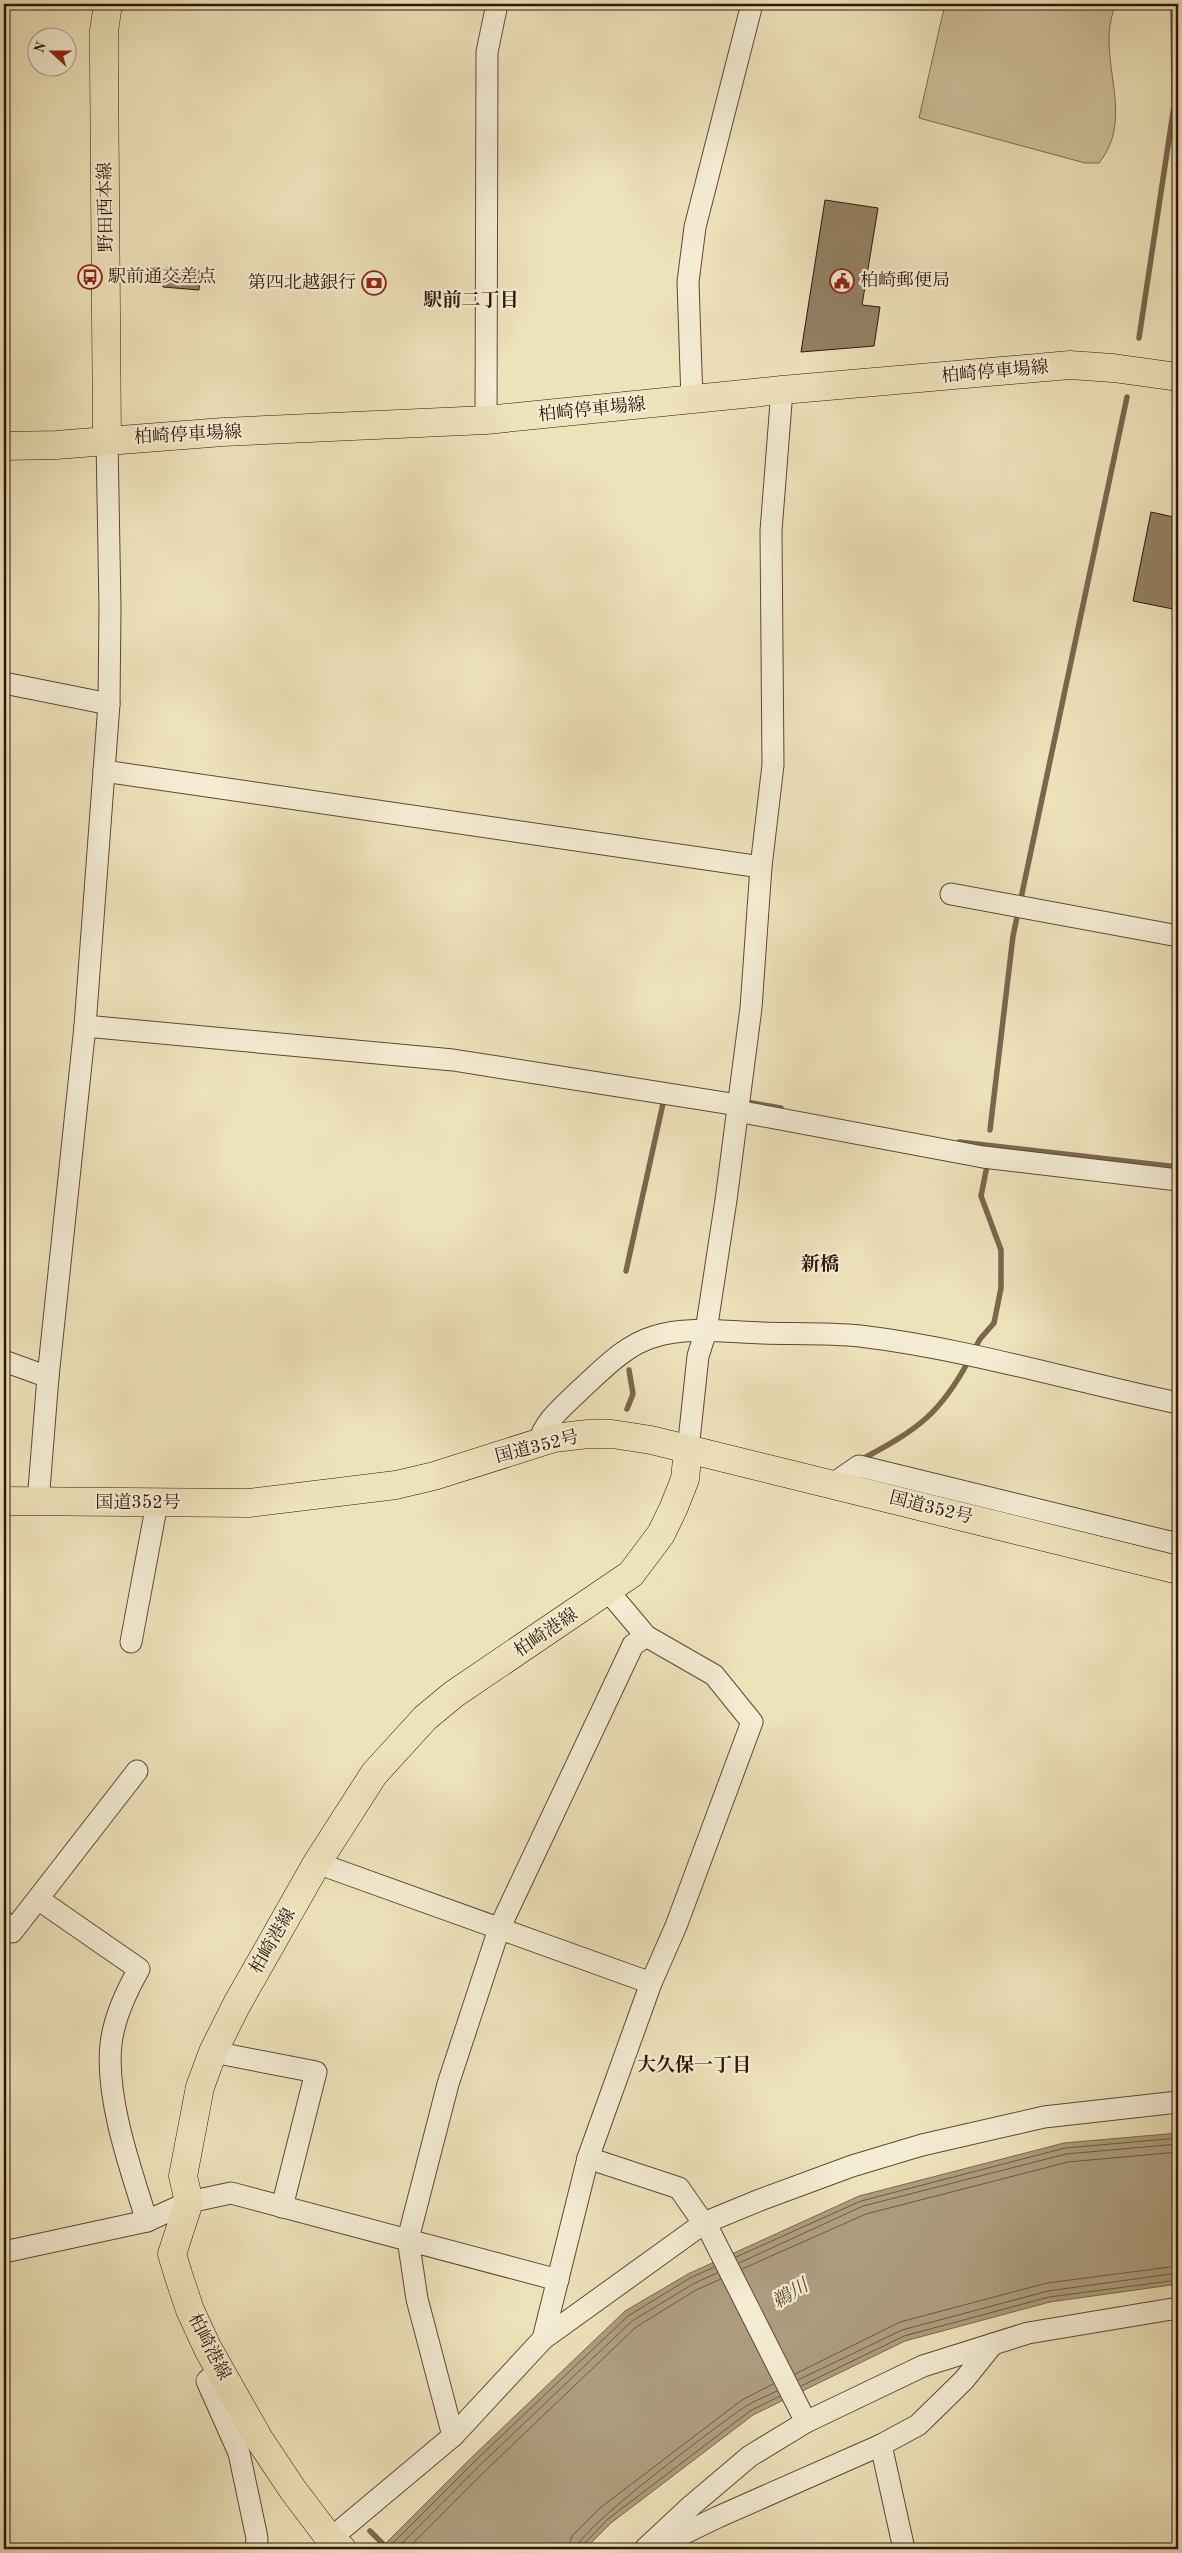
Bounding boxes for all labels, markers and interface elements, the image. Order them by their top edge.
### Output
north arrow [28,28,78,78]
text: N [32,40,49,55]
street label: 野田西本線 [94,162,116,252]
bus stop icon: 駅前通交差点 [77,264,103,290]
place label: 駅前通交差点 [108,266,216,286]
public building icon: 柏崎郵便局 [829,268,855,294]
bank icon: 第四北越銀行 [361,270,387,296]
place label: 柏崎郵便局 [860,270,950,290]
place label: 第四北越銀行 [248,272,356,292]
district label: 駅前二丁目 [423,289,519,311]
street label: 柏崎停車場線 [940,356,1050,386]
street label: 柏崎停車場線 [537,393,647,425]
street label: 柏崎停車場線 [133,421,242,447]
district label: 新橋 [801,1253,839,1275]
street label: 国道352号 [493,1426,581,1466]
street label: 国道352号 [887,1487,975,1527]
street label: 国道352号 [95,1492,181,1512]
street label: 柏崎港線 [510,1604,581,1661]
street label: 柏崎港線 [245,1904,299,1977]
district label: 大久保一丁目 [637,2054,751,2076]
water label: 鵜川 [769,2274,814,2313]
street label: 柏崎港線 [185,2310,235,2383]

